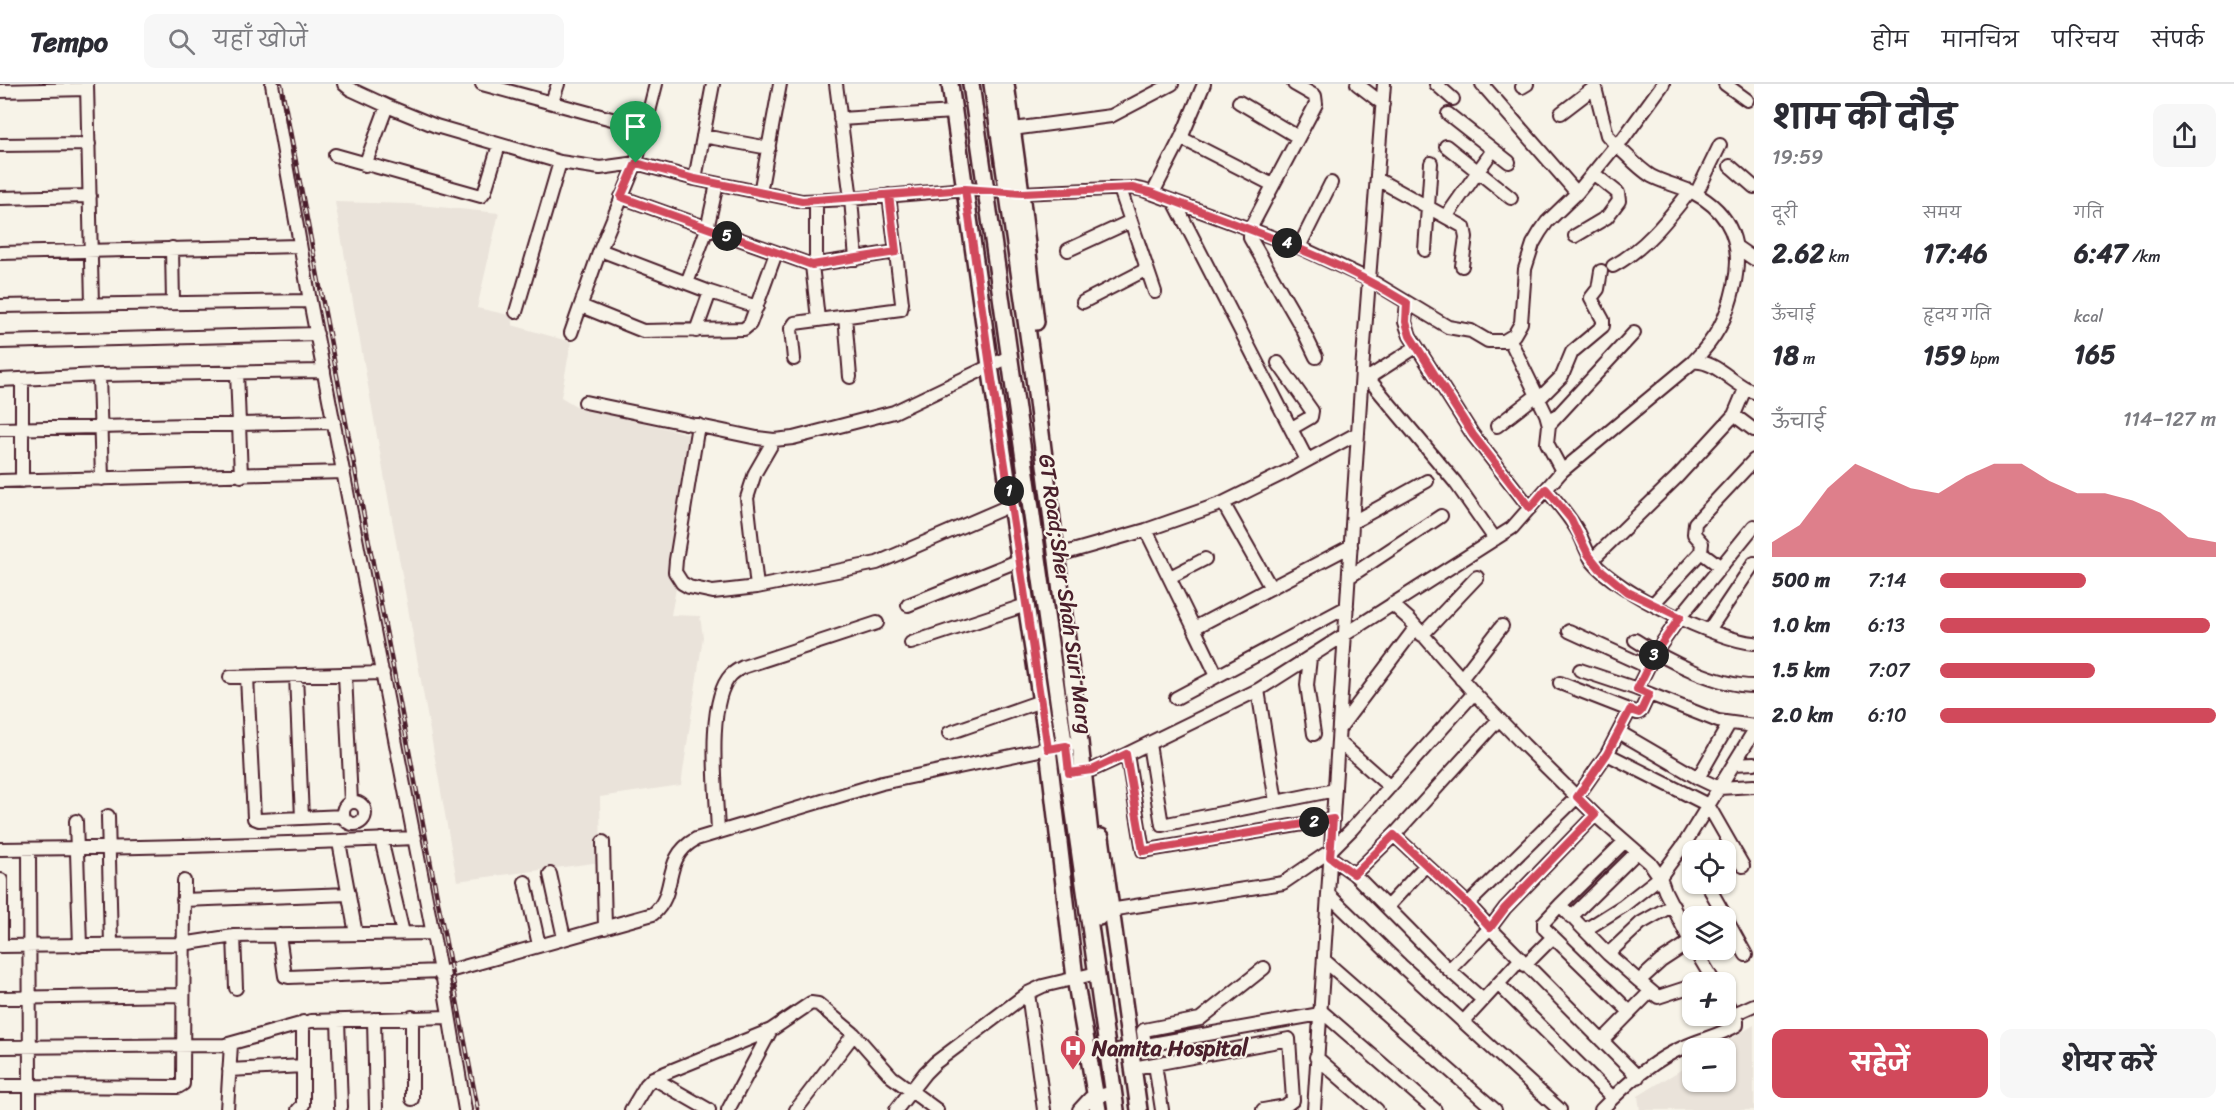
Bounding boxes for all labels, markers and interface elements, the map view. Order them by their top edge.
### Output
search box [144,14,564,68]
text: Tempo [30,17,108,66]
text: यहाँ खोजें [213,20,308,59]
text: होम [1872,21,1909,59]
text: मानचित्र [1942,21,2019,59]
text: परिचय [2052,21,2118,59]
text: संपर्क [2151,21,2204,59]
icon: search [165,25,198,58]
text: शाम की दौड़ [1772,88,1956,146]
pin [610,101,661,163]
button: share [2153,104,2216,167]
icon: arrive [619,110,652,143]
text: 19:59 [1772,140,1823,175]
text: दूरी [1772,198,1797,227]
text: समय [1923,198,1961,227]
text: गति [2074,198,2103,227]
pin: 5 [712,221,742,251]
text: 5 [722,221,732,250]
pin: 4 [1272,228,1302,258]
text: 4 [1282,228,1292,257]
text: 2.62 [1772,230,1825,276]
text: 17:46 [1923,230,1988,276]
text: 6:47 [2074,230,2128,276]
text: km [1825,242,1850,271]
text: /km [2128,242,2161,271]
text: ऊँचाई [1772,300,1815,329]
text: हृदय गति [1923,300,1991,329]
text: kcal [2074,302,2103,331]
text: 165 [2074,331,2116,377]
text: 18 [1772,332,1799,378]
text: 159 [1923,332,1966,378]
text: m [1799,344,1815,373]
text: bpm [1966,344,2000,373]
text: 114–127 m [2123,402,2216,437]
text: ऊँचाई [1772,404,1826,439]
street label: GT Road;Sher Shah Suri Marg [1027,451,1105,737]
pin: 1 [994,476,1024,506]
text: 1 [1006,476,1012,505]
text: 500 m [1772,563,1830,598]
text: 7:14 [1868,563,1907,598]
text: 1.0 km [1772,608,1830,643]
text: 6:13 [1868,608,1905,643]
pin: 3 [1639,640,1669,670]
text: 3 [1650,640,1658,669]
text: 1.5 km [1772,653,1830,688]
text: 7:07 [1868,653,1910,688]
text: 2.0 km [1772,698,1833,733]
text: 6:10 [1868,698,1907,733]
pin: 2 [1299,807,1329,837]
text: 2 [1309,807,1319,836]
map controls [1682,840,1736,1092]
button: locate [1682,840,1736,894]
button: layers [1682,906,1736,960]
button: + [1682,972,1736,1026]
place label: Namita Hospital [1091,1029,1249,1068]
button: सहेजें [1772,1029,1988,1098]
button: शेयर करें [2000,1029,2216,1098]
hospital icon: Namita Hospital [1058,1033,1088,1071]
button: − [1682,1038,1736,1092]

